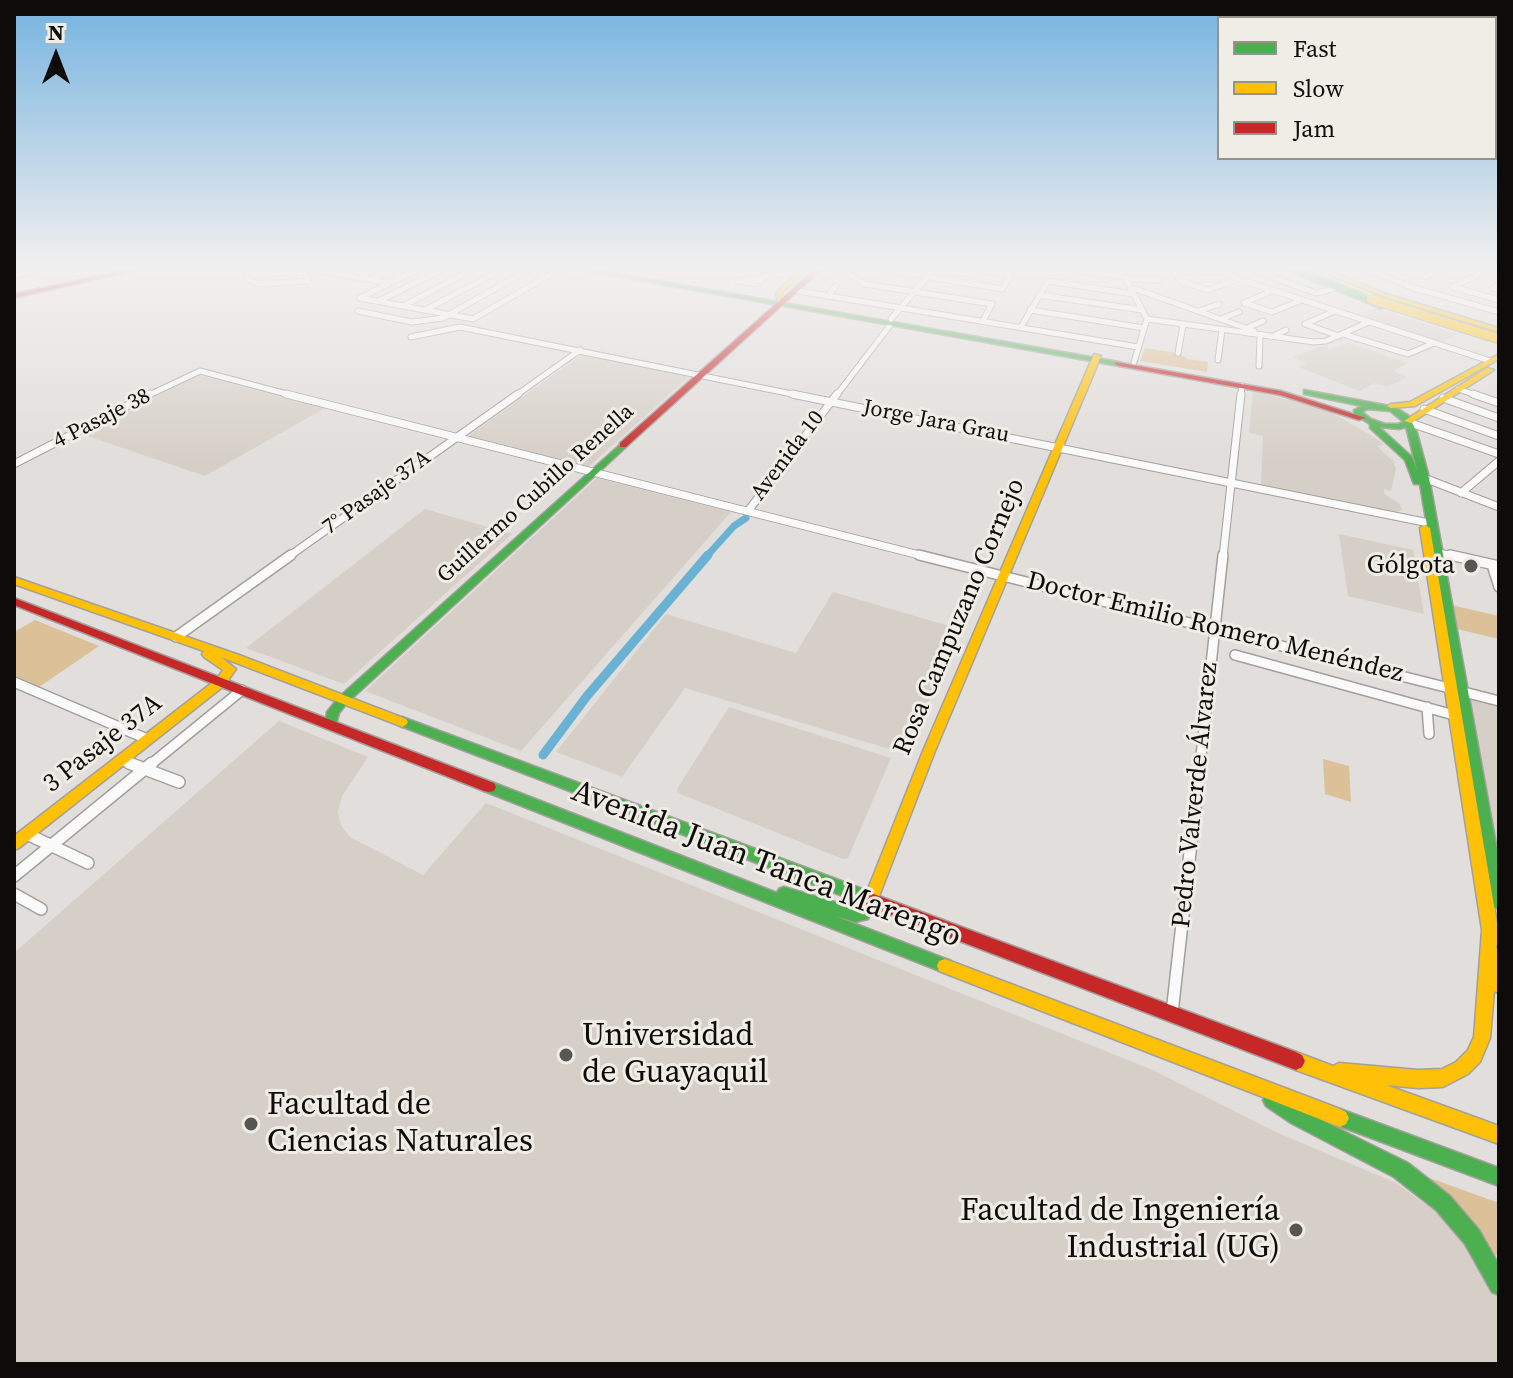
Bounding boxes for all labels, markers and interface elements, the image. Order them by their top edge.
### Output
north arrow [16,16,96,96]
legend [1217,16,1497,160]
text: N [48,17,64,47]
text: Fast [1293,32,1336,65]
text: Slow [1293,72,1344,105]
text: Jam [1293,112,1335,145]
street label: 4 Pasaje 38 [49,383,155,455]
street label: Jorge Jara Grau [860,395,1012,449]
street label: Guillermo Cubillo Renella [432,399,640,589]
street label: Avenida 10 [746,406,830,506]
street label: 7° Pasaje 37A [318,445,436,541]
street label: Rosa Campuzano Cornejo [888,474,1032,760]
place label: Gólgota [1367,550,1455,582]
marker: Gólgota [1462,557,1480,575]
street label: Doctor Emilio Romero Menéndez [1023,566,1407,690]
street label: Pedro Valverde Álvarez [1167,661,1225,929]
street label: 3 Pasaje 37A [37,688,169,800]
street label: Avenida Juan Tanca Marengo [566,773,966,957]
place label: Universidad de Guayaquil [582,1018,768,1093]
marker: Universidad de Guayaquil [557,1046,575,1064]
place label: Facultad de Ciencias Naturales [267,1087,533,1162]
marker: Facultad de Ciencias Naturales [242,1115,260,1133]
place label: Facultad de Ingeniería Industrial (UG) [960,1193,1280,1268]
marker: Facultad de Ingeniería Industrial (UG) [1287,1221,1305,1239]

